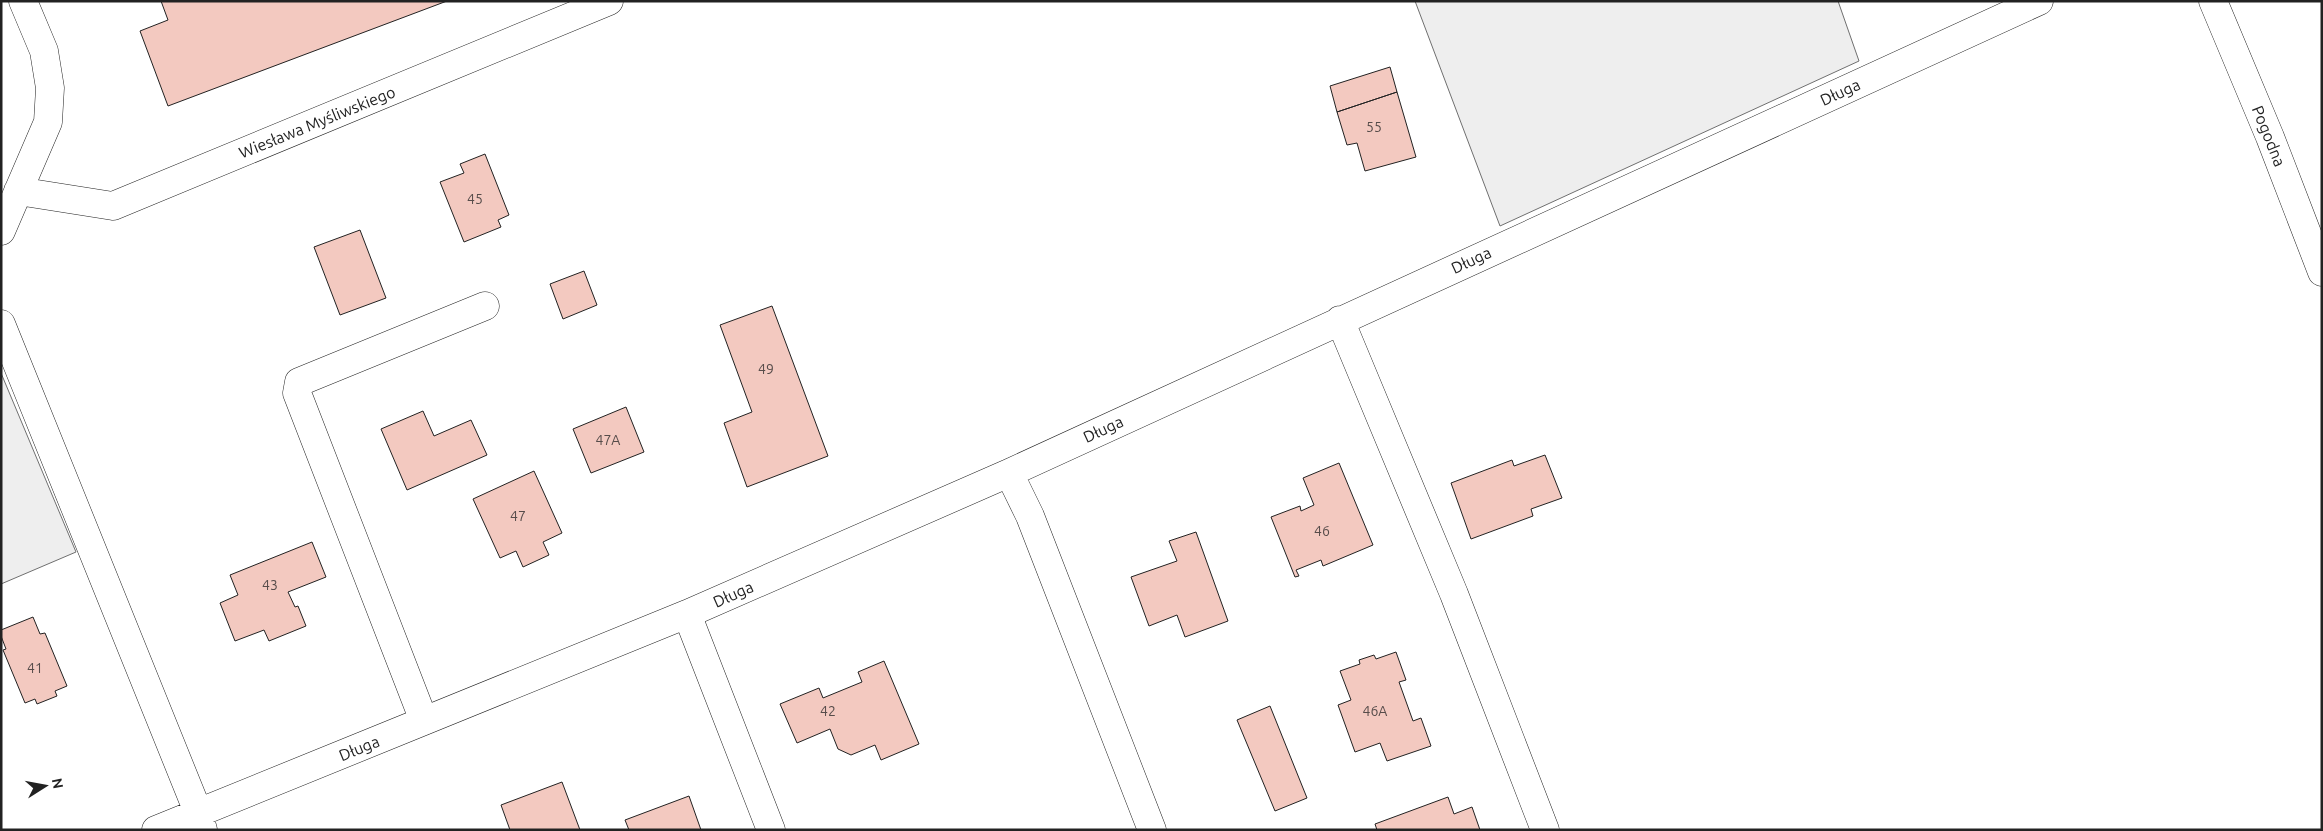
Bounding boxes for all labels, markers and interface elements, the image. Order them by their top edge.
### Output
street label: Długa [1817,75,1863,109]
street label: Wiesława Myśliwskiego [236,82,398,162]
street label: Pogodna [2249,103,2289,169]
house number: 55 [1366,119,1382,135]
house number: 45 [467,191,483,207]
street label: Długa [1448,243,1494,277]
house number: 49 [758,361,774,377]
street label: Długa [1080,412,1126,446]
house number: 47A [596,432,620,448]
house number: 47 [510,508,526,524]
house number: 46 [1314,523,1330,539]
house number: 43 [262,577,278,593]
street label: Długa [710,577,756,611]
house number: 41 [27,660,43,676]
house number: 42 [820,703,836,719]
house number: 46A [1363,703,1387,719]
street label: Długa [336,732,382,764]
north arrow [20,761,70,811]
text: N [49,777,67,790]

